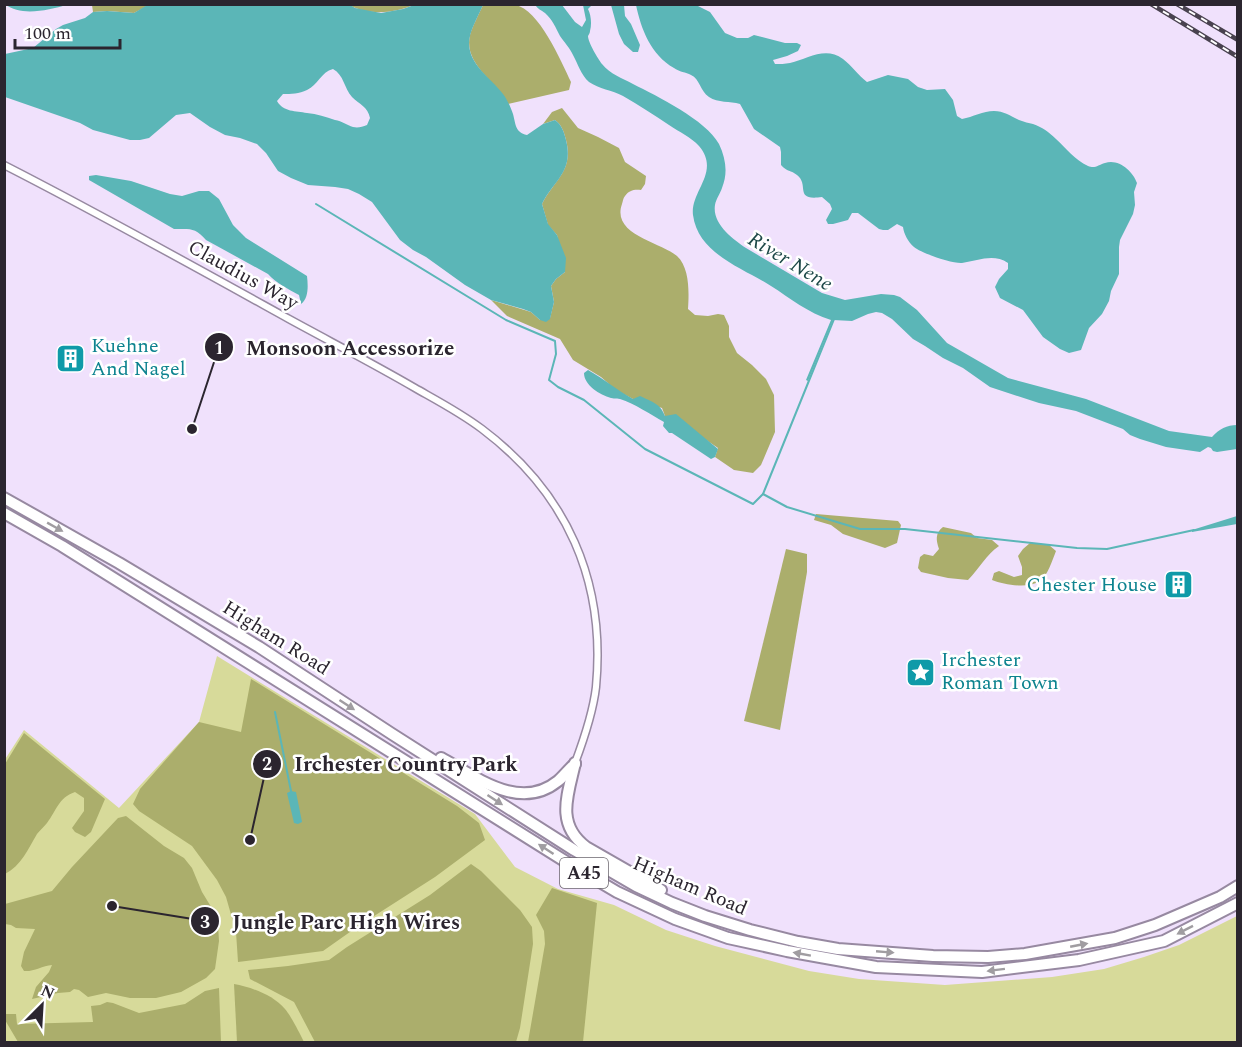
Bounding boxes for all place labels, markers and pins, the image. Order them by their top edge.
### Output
callout: Monsoon Accessorize [204,328,467,367]
place label: Kuehne And Nagel [91,331,186,384]
building icon: Kuehne And Nagel [54,342,86,374]
building icon: Chester House [1162,569,1194,601]
place label: Chester House [1026,570,1157,600]
place label: Irchester Roman Town [941,645,1059,698]
place icon: Irchester Roman Town [904,656,936,688]
callout: Irchester Country Park [252,744,529,783]
callout: Jungle Parc High Wires [190,902,472,941]

